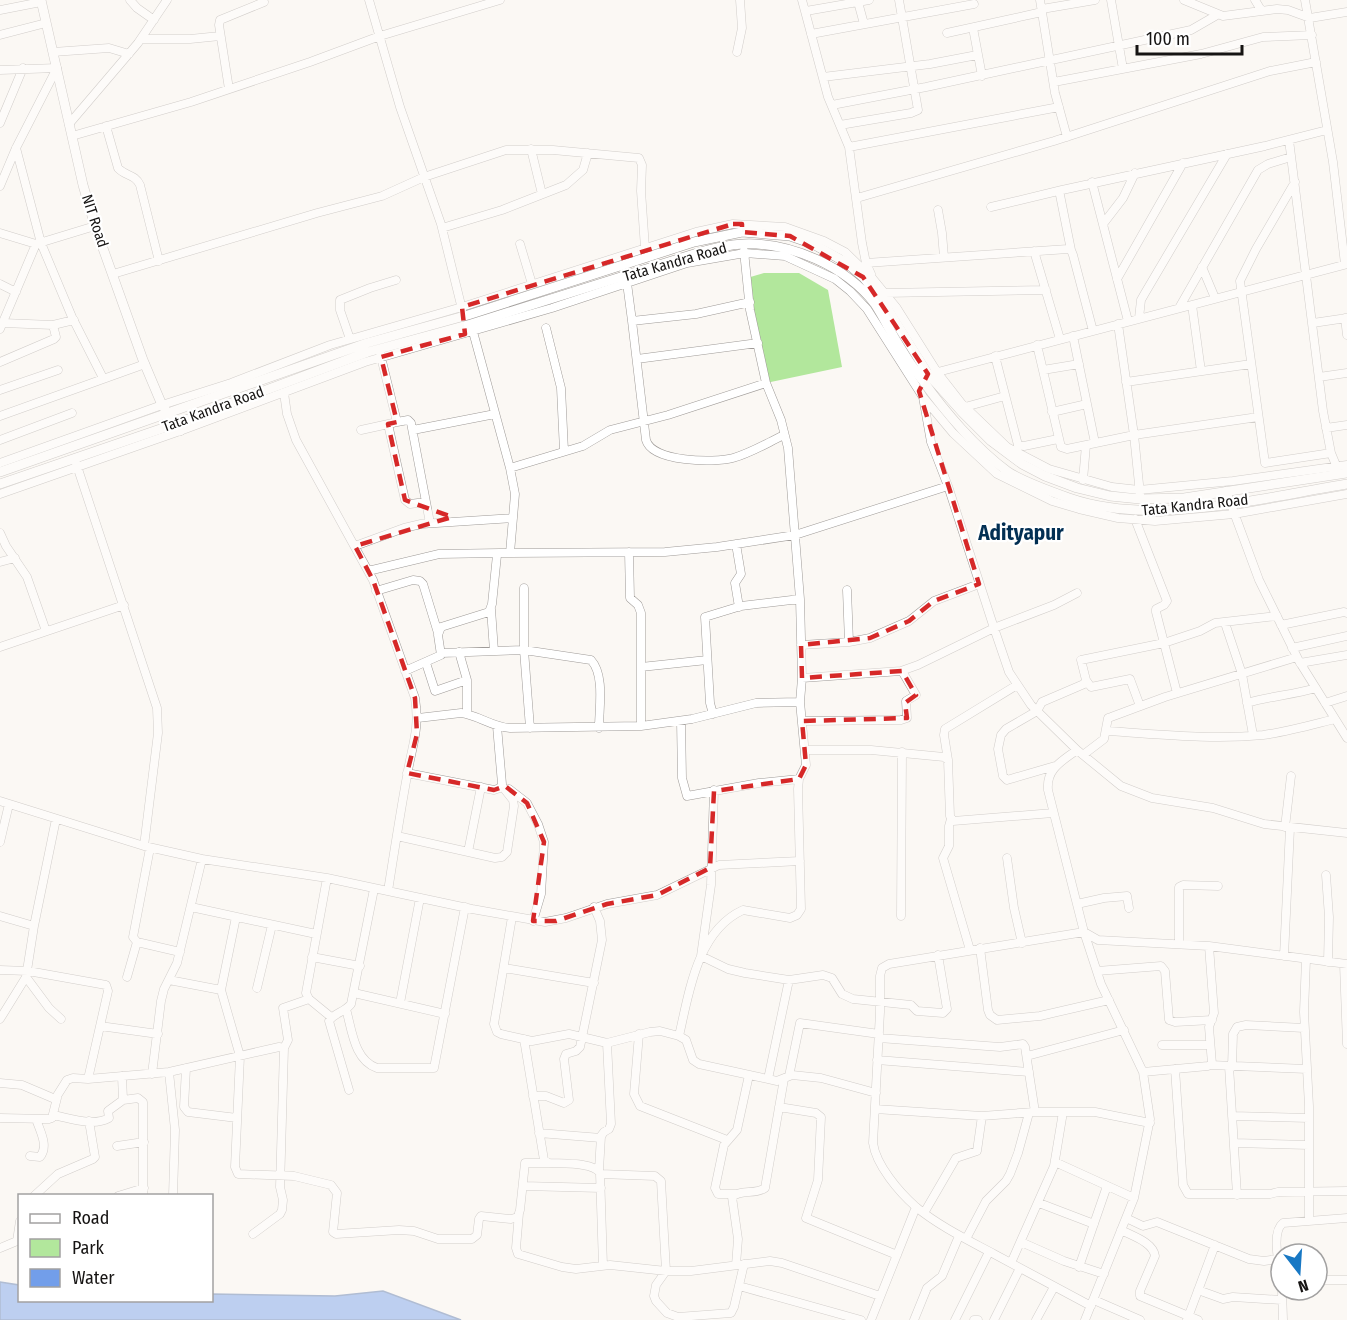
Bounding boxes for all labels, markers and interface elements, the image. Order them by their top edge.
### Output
scale bar [1137,18,1242,56]
text: 100 m [1146,28,1190,50]
street label: NIT Road [78,192,112,250]
street label: Tata Kandra Road [621,239,729,285]
street label: Tata Kandra Road [160,382,266,436]
street label: Tata Kandra Road [1141,490,1249,520]
district label: Adityapur [977,520,1064,546]
legend [18,1194,213,1302]
text: Road [72,1207,109,1229]
text: Park [72,1237,105,1259]
north arrow [1269,1242,1329,1302]
text: Water [72,1267,115,1289]
text: N [1296,1275,1311,1296]

